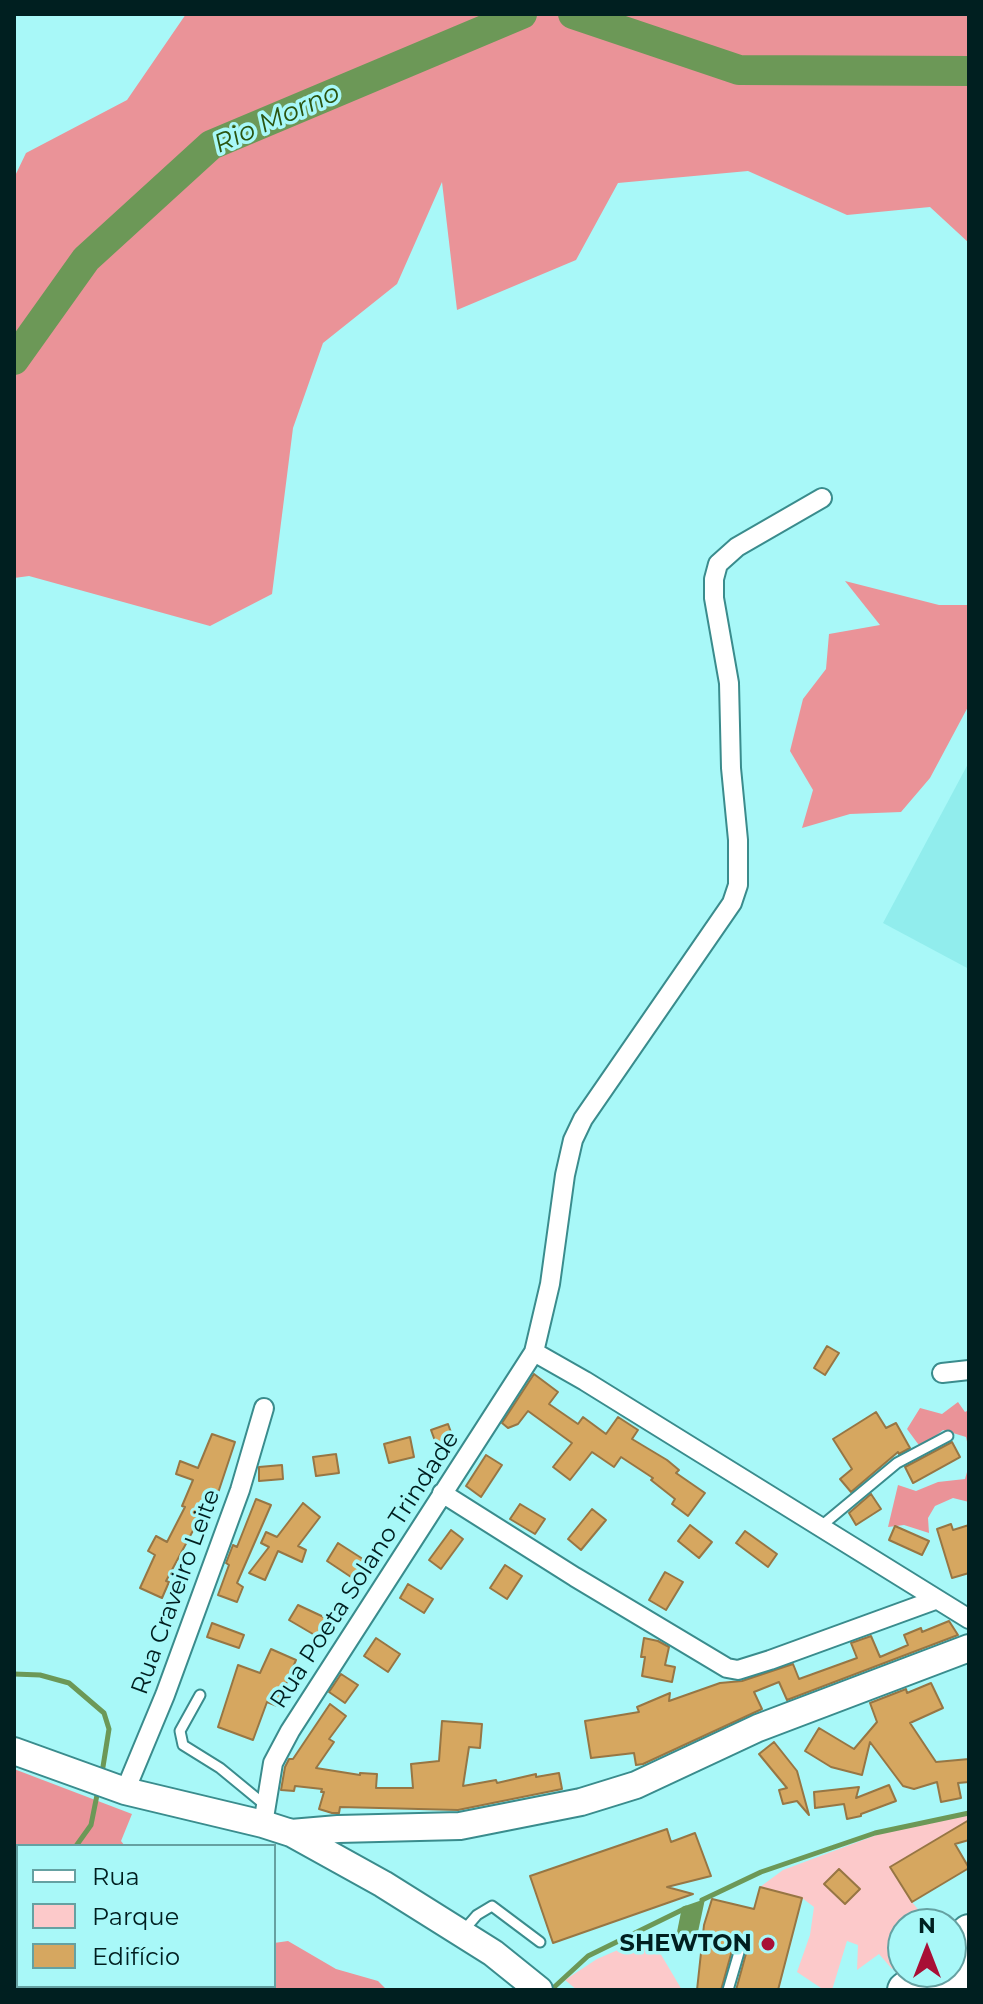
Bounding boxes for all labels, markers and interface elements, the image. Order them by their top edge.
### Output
water label: Rio Morno [209,77,345,161]
street label: Rua Poeta Solano Trindade [264,1426,466,1714]
street label: Rua Craveiro Leite [125,1485,227,1699]
legend [16,1844,276,1988]
text: Rua [92,1862,140,1891]
text: Parque [92,1902,179,1931]
north arrow [887,1908,967,1988]
text: N [918,1912,936,1939]
place label: SHEWTON [620,1930,752,1958]
marker: SHEWTON [759,1935,777,1953]
text: Edifício [92,1942,180,1971]

